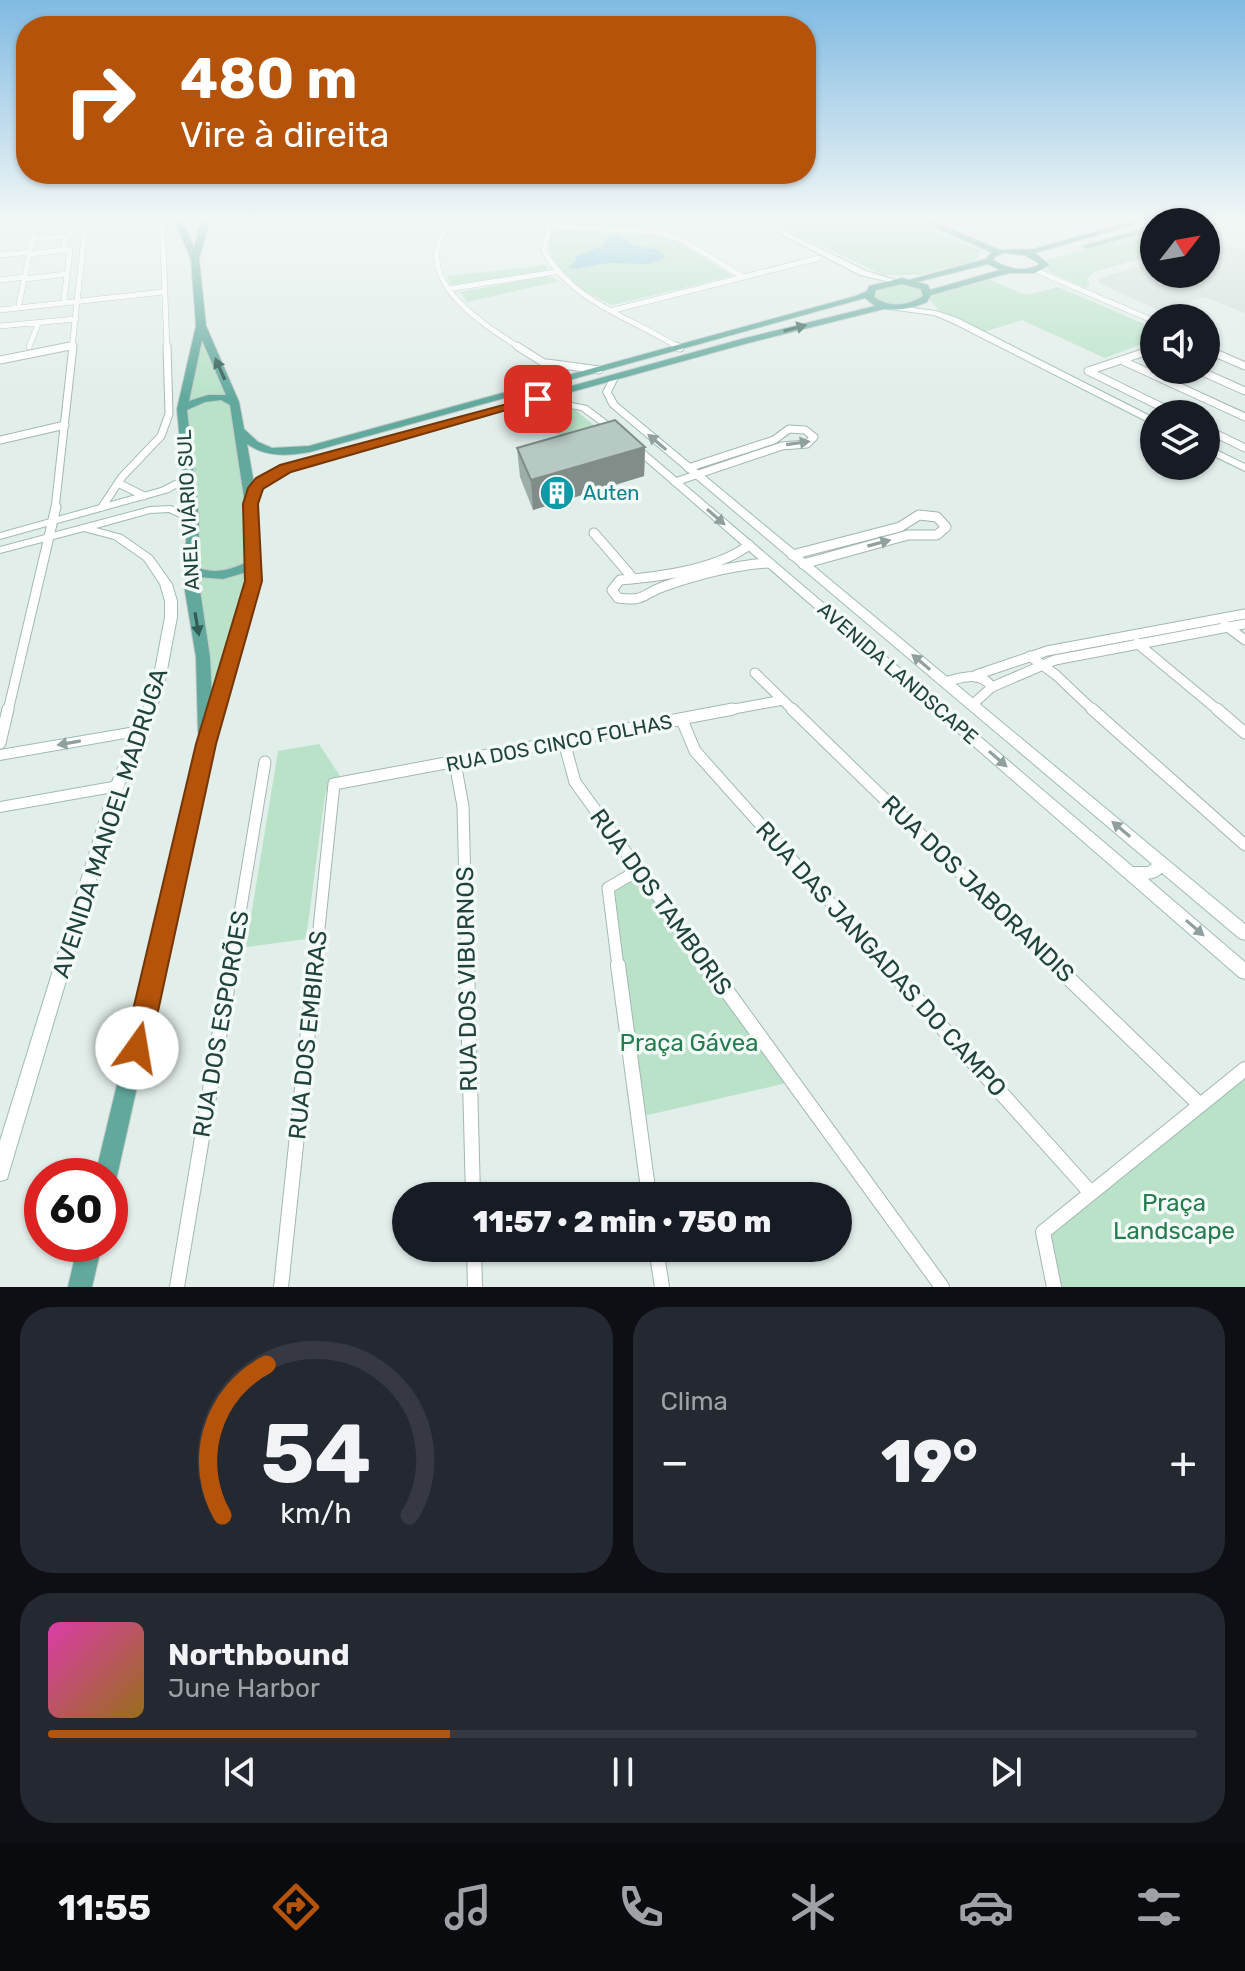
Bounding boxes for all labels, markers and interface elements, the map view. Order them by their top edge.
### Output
text: 480 m [180,46,357,112]
icon: right [48,48,152,152]
text: Vire à direita [180,113,389,156]
north arrow [1140,208,1220,288]
map controls [1140,208,1220,480]
button: sound [1140,304,1220,384]
one-way arrow [783,321,808,333]
one-way arrow [213,358,227,381]
pin [504,365,572,433]
icon: arrive [516,377,560,421]
button: layers [1140,400,1220,480]
street label: ANEL VIÁRIO SUL [172,429,204,591]
one-way arrow [648,434,668,451]
one-way arrow [786,436,811,449]
building icon: Auten [538,474,576,512]
place label: Auten [583,481,639,505]
one-way arrow [705,508,725,525]
one-way arrow [866,537,891,549]
street label: AVENIDA LANDSCAPE [813,597,983,749]
one-way arrow [192,612,204,637]
one-way arrow [912,654,932,671]
street label: AVENIDA MANOEL MADRUGA [47,665,173,981]
street label: RUA DOS CINCO FOLHAS [444,709,674,777]
one-way arrow [56,737,81,750]
one-way arrow [988,750,1008,767]
street label: RUA DOS JABORANDIS [876,790,1080,988]
street label: RUA DOS TAMBORIS [584,803,738,1001]
street label: RUA DAS JANGADAS DO CAMPO [750,816,1012,1102]
one-way arrow [1111,821,1131,838]
street label: RUA DOS VIBURNOS [451,866,483,1092]
street label: RUA DOS ESPORÕES [187,908,255,1140]
one-way arrow [1186,919,1205,937]
street label: RUA DOS EMBIRAS [283,929,333,1141]
position arrow [95,1006,179,1090]
park label: Praça Gávea [620,1029,758,1057]
speed limit sign: 60 [24,1158,128,1262]
park label: Praça Landscape [1113,1189,1235,1245]
text: 11:57 · 2 min · 750 m [473,1204,771,1240]
text: Clima [661,1386,728,1417]
text: 54 [261,1404,372,1503]
text: 19° [881,1426,978,1497]
text: − [661,1436,689,1488]
text: + [1170,1436,1197,1488]
text: km/h [281,1496,352,1530]
text: Northbound [168,1637,350,1673]
text: June Harbor [168,1673,320,1704]
icon: previous [218,1750,262,1794]
icon: pause [601,1750,645,1794]
icon: next [984,1750,1028,1794]
icon: directions [268,1879,324,1935]
icon: music [440,1879,496,1935]
icon: phone [613,1879,669,1935]
icon: climate [785,1879,841,1935]
icon: car [958,1879,1014,1935]
icon: filters [1131,1879,1187,1935]
text: 11:55 [58,1886,151,1929]

